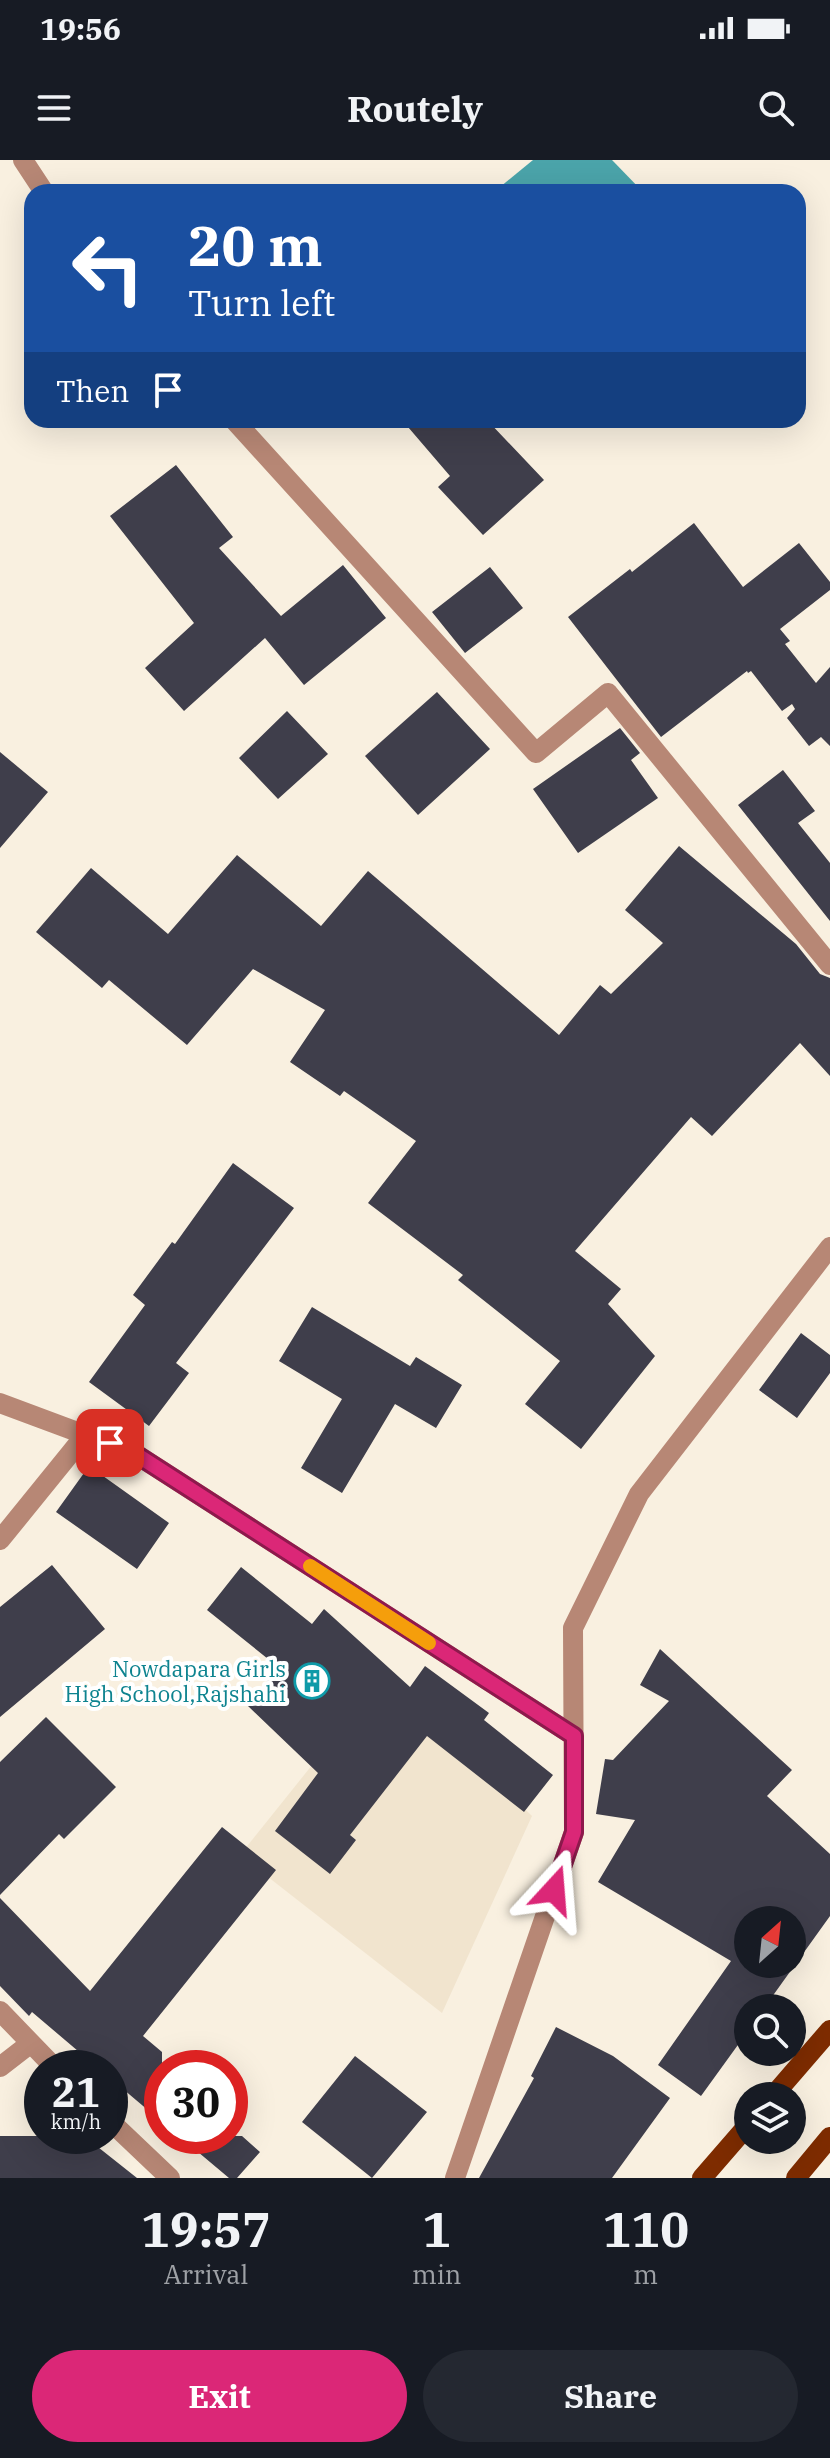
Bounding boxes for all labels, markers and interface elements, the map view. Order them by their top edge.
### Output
text: 19:56 [40,9,121,48]
text: Routely [347,85,483,132]
icon: menu [32,86,76,130]
icon: search [754,86,798,130]
text: 20 m [188,209,323,281]
icon: left [56,216,160,320]
text: Turn left [188,279,335,326]
icon: arrive [146,368,190,412]
text: Then [56,371,130,410]
pin [76,1409,144,1477]
icon: arrive [88,1421,132,1465]
place label: Nowdapara Girls High School,Rajshahi [65,1654,286,1708]
building icon: Nowdapara Girls High School,Rajshahi [293,1662,331,1700]
position arrow [512,1848,596,1932]
north arrow [734,1906,806,1978]
map controls [734,1906,806,2154]
button: search [734,1994,806,2066]
speed limit sign: 30 [144,2050,248,2154]
text: 21 [52,2066,100,2118]
button: layers [734,2082,806,2154]
text: km/h [51,2108,101,2135]
text: 19:57 [141,2198,271,2260]
text: 1 [422,2198,451,2260]
text: 110 [603,2198,689,2260]
text: Arrival [164,2257,248,2291]
text: min [412,2257,461,2291]
text: m [633,2257,658,2291]
button: Exit [32,2350,407,2442]
button: Share [423,2350,798,2442]

